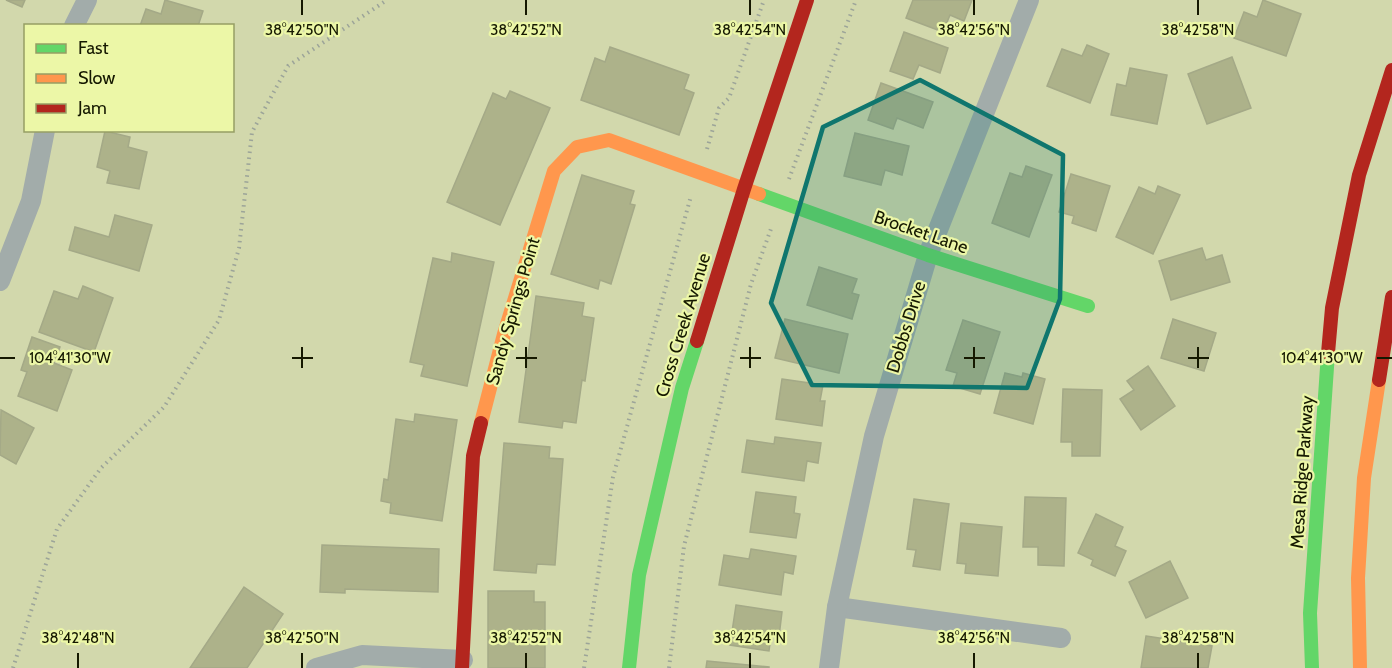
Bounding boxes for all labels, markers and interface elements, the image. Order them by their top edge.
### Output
text: 38°42'50"N [265,21,339,39]
text: 38°42'52"N [490,21,562,39]
text: 38°42'54"N [714,21,786,39]
text: 38°42'56"N [938,21,1010,39]
text: 38°42'58"N [1162,21,1234,39]
legend [24,24,234,132]
text: Fast [78,37,109,59]
text: Slow [78,67,115,89]
text: Jam [77,97,107,119]
street label: Brocket Lane [871,206,971,258]
street label: Sandy Springs Point [481,235,545,387]
street label: Cross Creek Avenue [651,250,715,400]
street label: Dobbs Drive [882,278,930,376]
text: 104°41'30"W [29,349,112,367]
text: 104°41'30"W [1281,349,1364,367]
street label: Mesa Ridge Parkway [1286,395,1318,549]
text: 38°42'48"N [41,629,115,647]
text: 38°42'50"N [265,629,339,647]
text: 38°42'52"N [490,629,562,647]
text: 38°42'54"N [714,629,786,647]
text: 38°42'56"N [938,629,1010,647]
text: 38°42'58"N [1162,629,1234,647]

